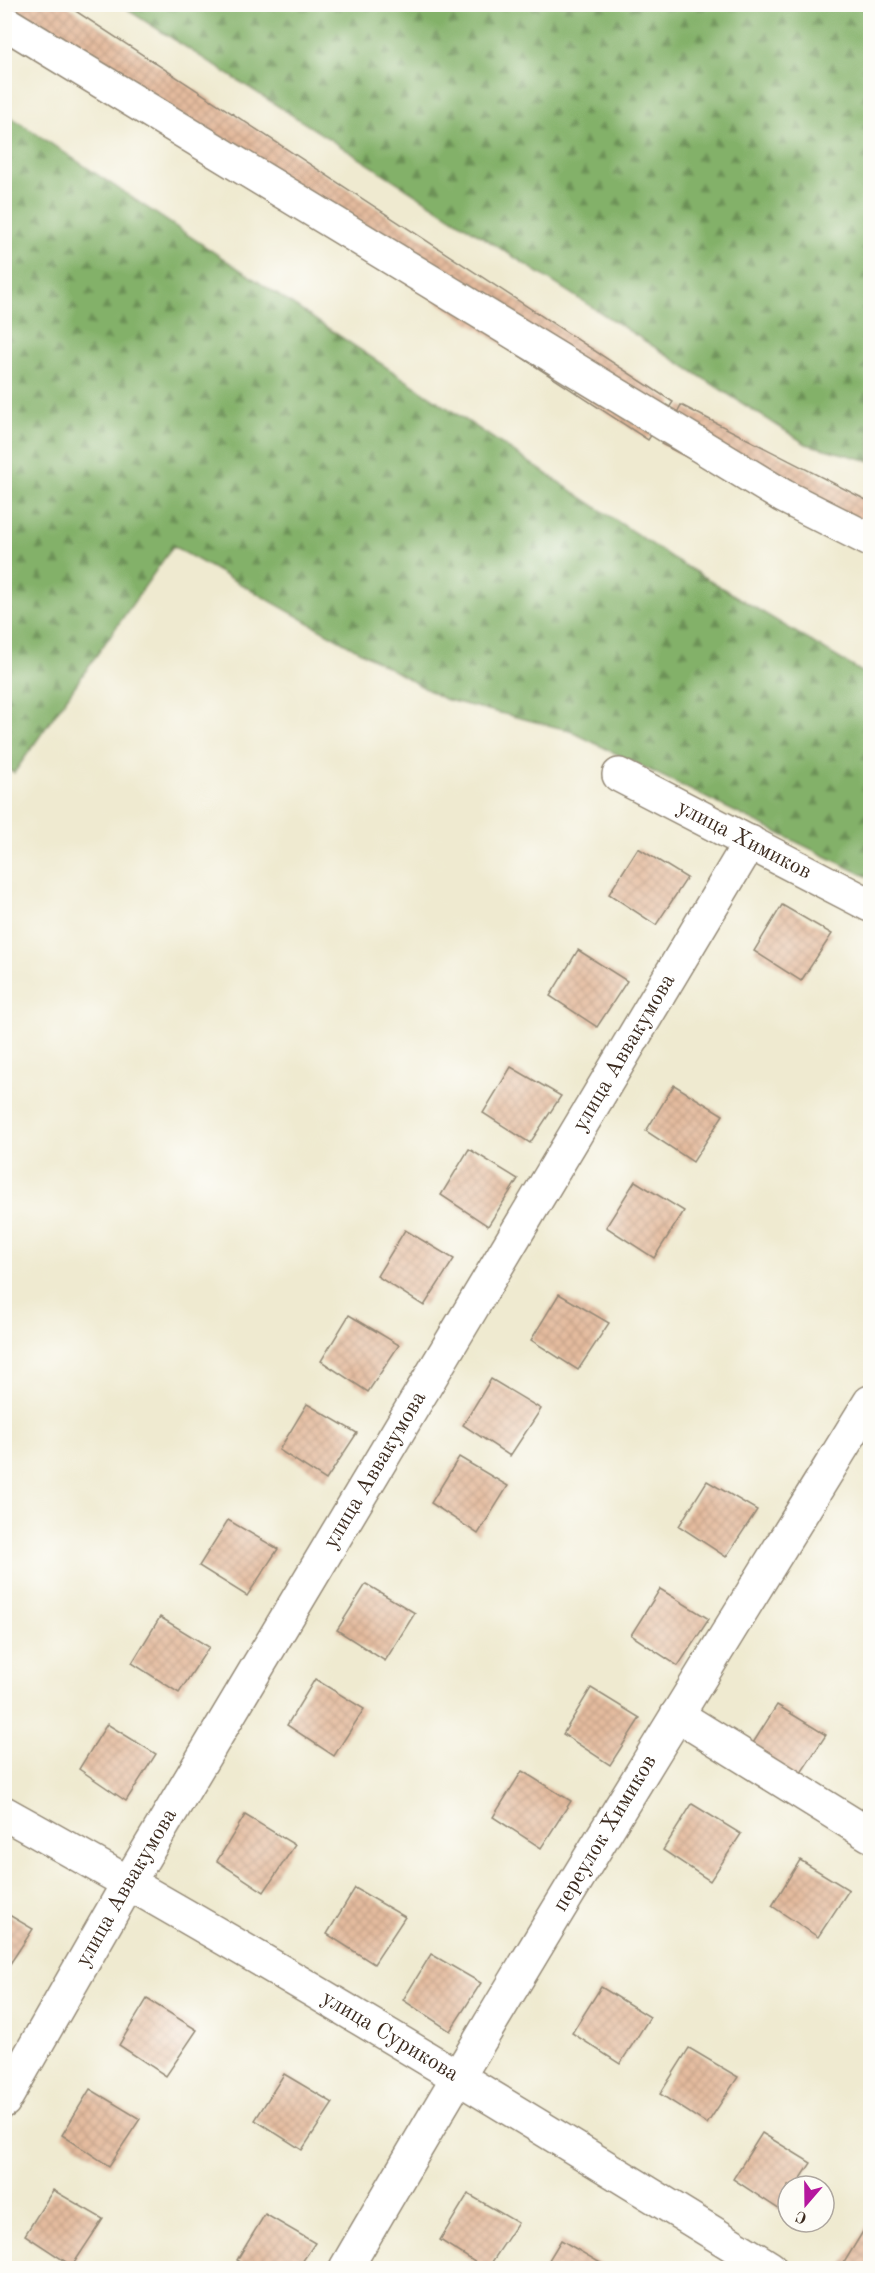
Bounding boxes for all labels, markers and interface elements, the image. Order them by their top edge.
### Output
street label: улица Химиков [673,796,815,884]
street label: улица Аввакумова [569,970,680,1135]
street label: улица Аввакумова [320,1387,430,1553]
street label: переулок Химиков [549,1751,661,1915]
street label: улица Аввакумова [72,1805,181,1971]
street label: улица Сурикова [318,1987,463,2086]
north arrow [776,2174,836,2234]
text: С [794,2207,809,2226]

